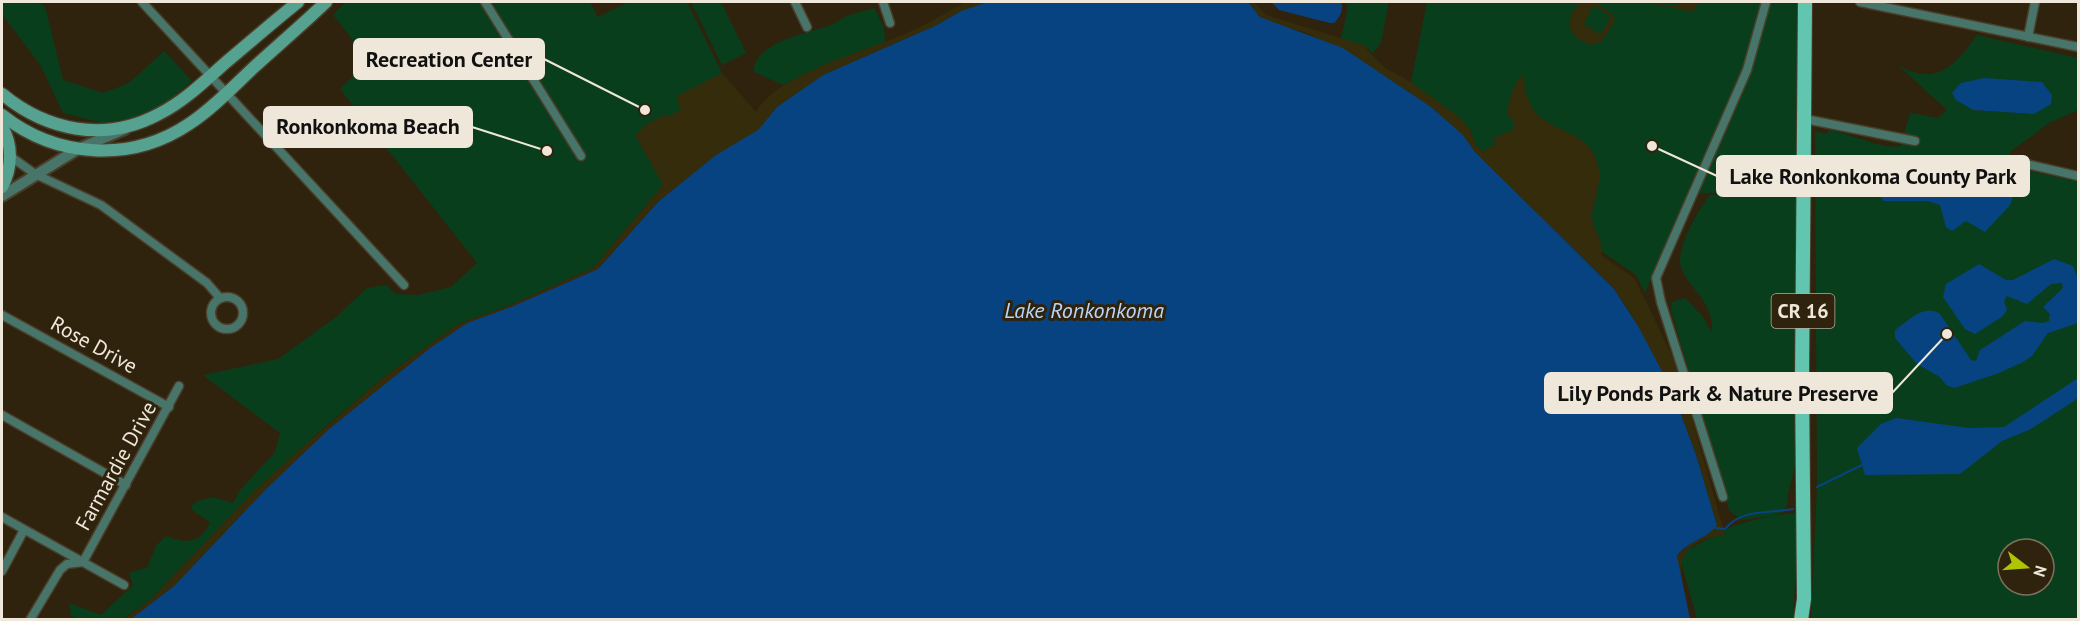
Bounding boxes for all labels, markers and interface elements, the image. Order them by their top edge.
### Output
callout: Recreation Center [354,39,544,79]
text: Recreation Center [366,45,532,73]
callout: Ronkonkoma Beach [264,107,472,147]
text: Ronkonkoma Beach [276,112,460,140]
callout: Lake Ronkonkoma County Park [1717,156,2029,196]
text: Lake Ronkonkoma County Park [1729,162,2017,190]
road number: CR 16 [1772,294,1834,328]
water label: Lake Ronkonkoma [1004,296,1164,324]
street label: Rose Drive [46,310,142,379]
callout: Lily Ponds Park & Nature Preserve [1545,373,1892,413]
text: Lily Ponds Park & Nature Preserve [1558,379,1878,407]
street label: Farmardie Drive [69,397,162,535]
north arrow [1996,537,2056,597]
text: N [2029,563,2051,579]

